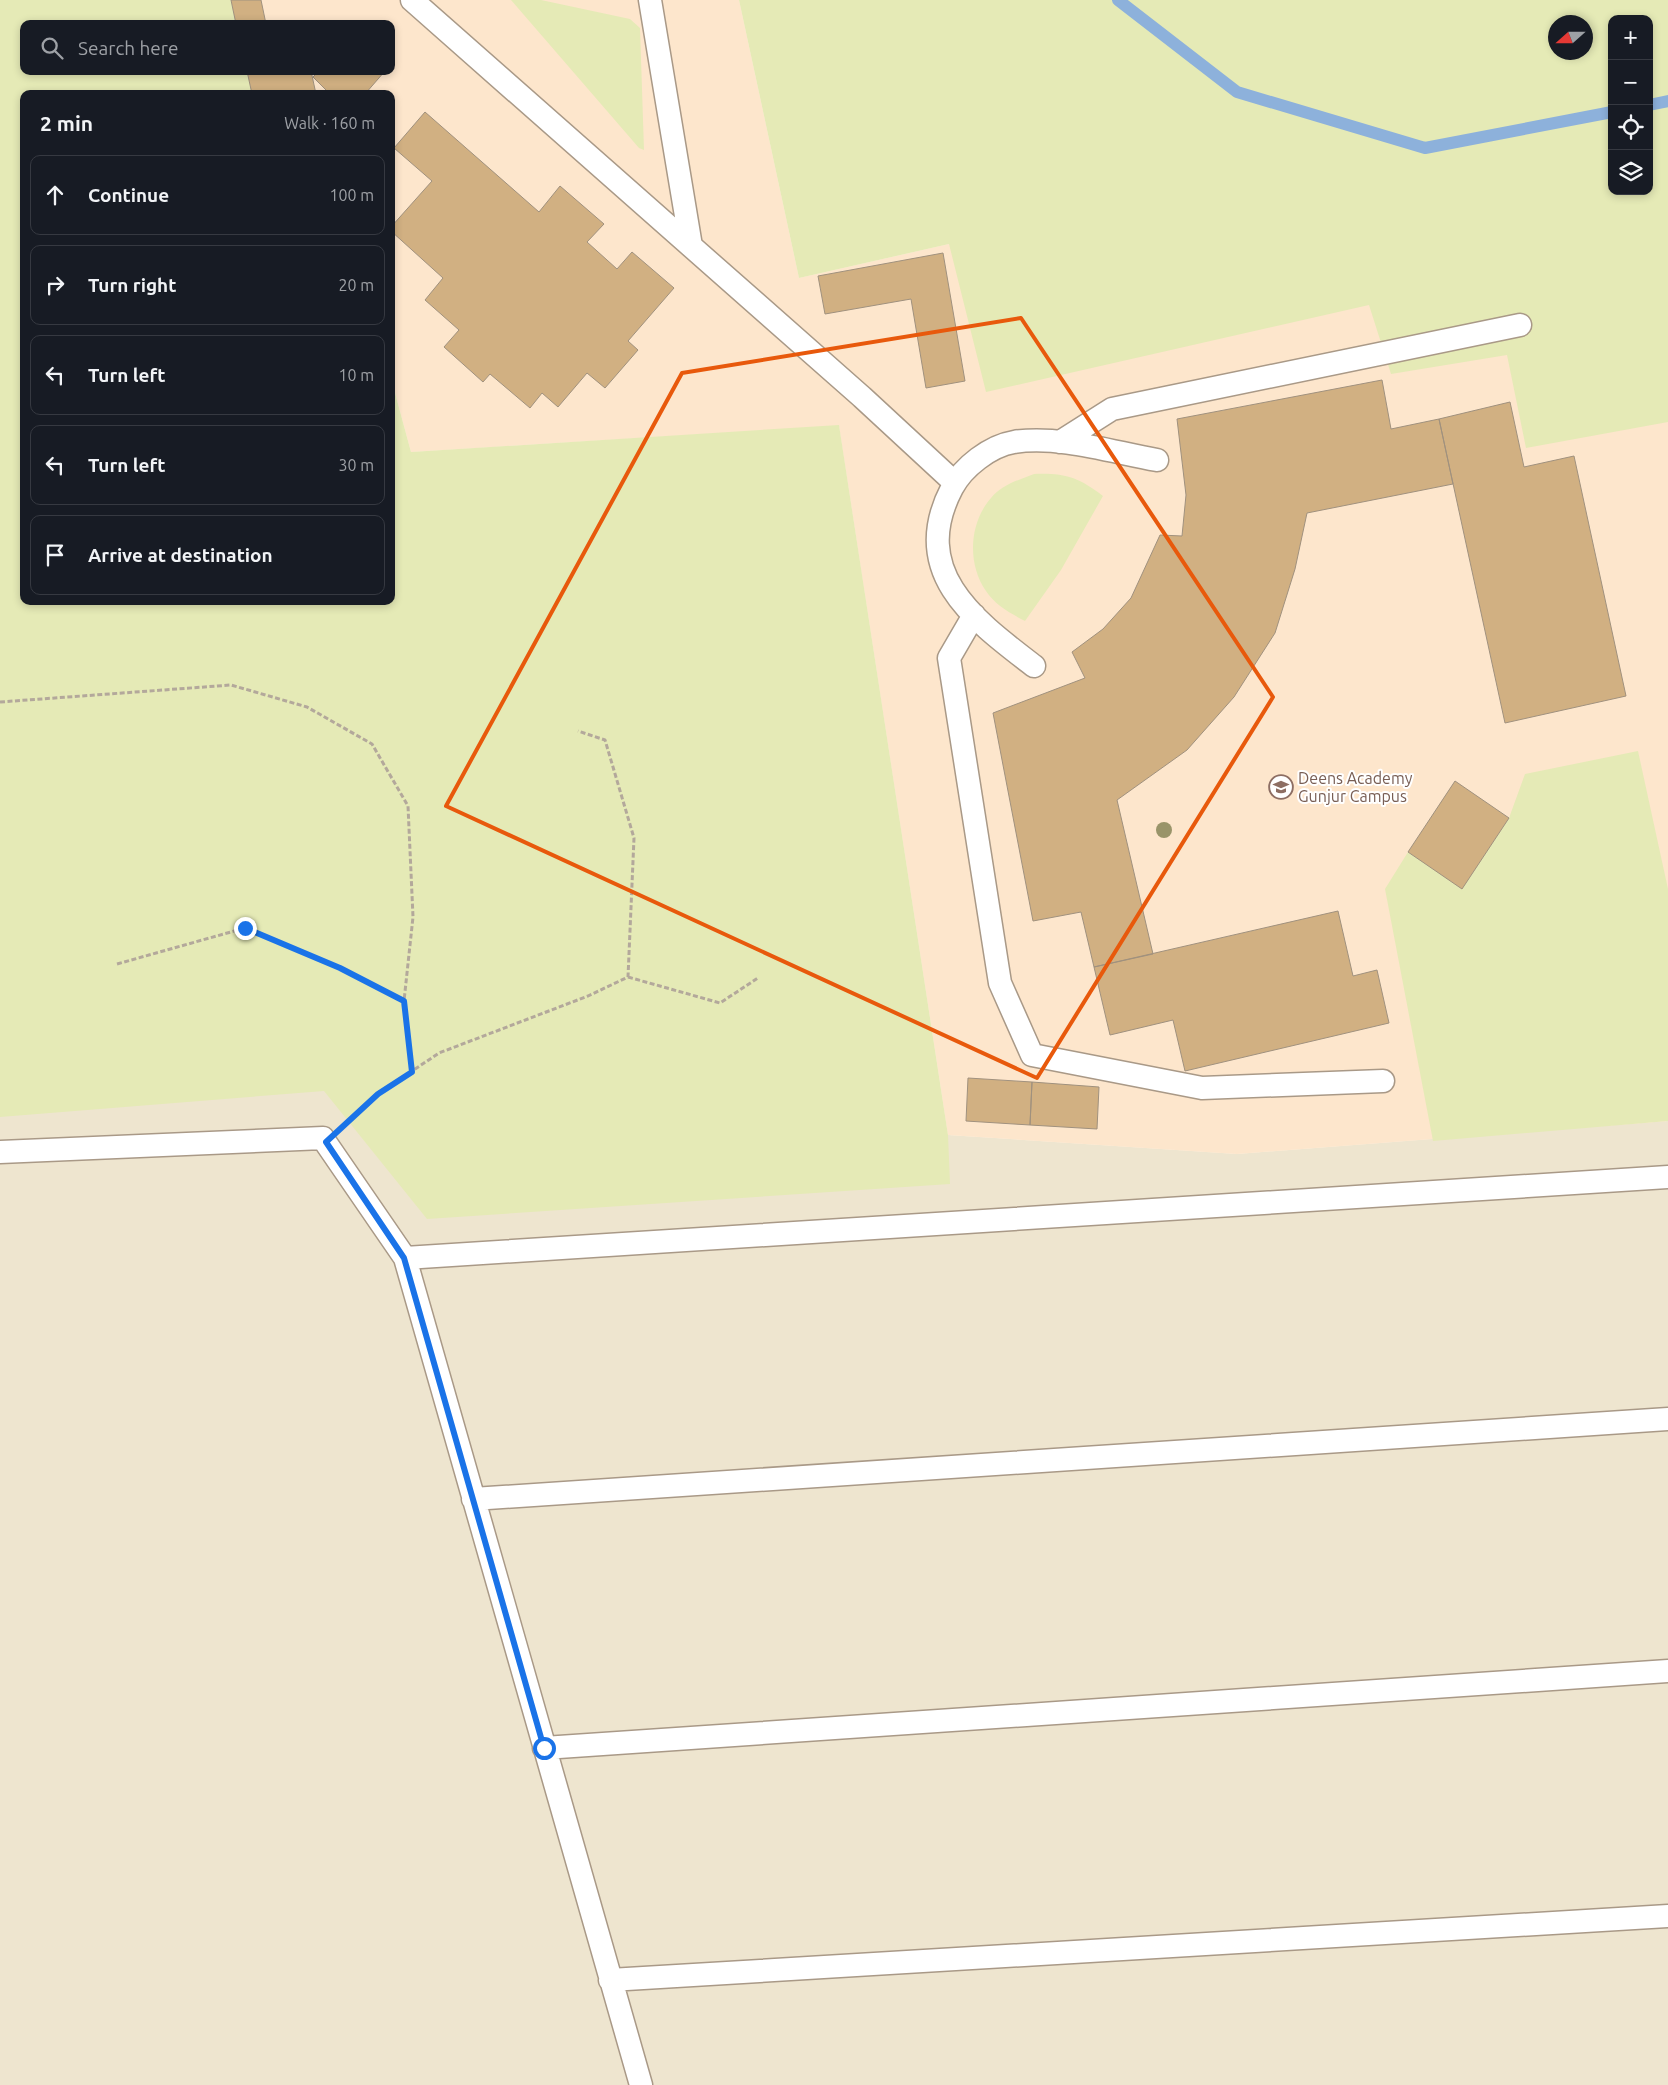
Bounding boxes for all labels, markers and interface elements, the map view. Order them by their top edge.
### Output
north arrow [1548,15,1593,60]
map controls [1608,15,1653,195]
button: + [1608,15,1653,60]
search box [20,20,395,75]
icon: search [38,34,66,62]
text: Search here [78,37,178,59]
button: − [1608,60,1653,105]
button: locate [1608,105,1653,150]
text: 2 min [40,111,93,135]
text: Walk · 160 m [284,114,375,132]
button: layers [1608,150,1653,195]
icon: ahead [41,181,69,209]
text: Continue [88,184,169,206]
text: 100 m [329,186,374,204]
icon: right [41,271,69,299]
text: Turn right [88,274,176,296]
text: 20 m [338,276,374,294]
icon: left [41,361,69,389]
text: Turn left [88,364,166,386]
text: 10 m [338,366,374,384]
icon: left [41,451,69,479]
text: Turn left [88,454,166,476]
text: 30 m [338,456,374,474]
icon: arrive [41,541,69,569]
text: Arrive at destination [88,544,273,566]
place label: Deens Academy Gunjur Campus [1298,769,1413,805]
school or university icon: Deens Academy Gunjur Campus [1268,774,1294,800]
route end [234,917,257,940]
route start [533,1737,556,1760]

